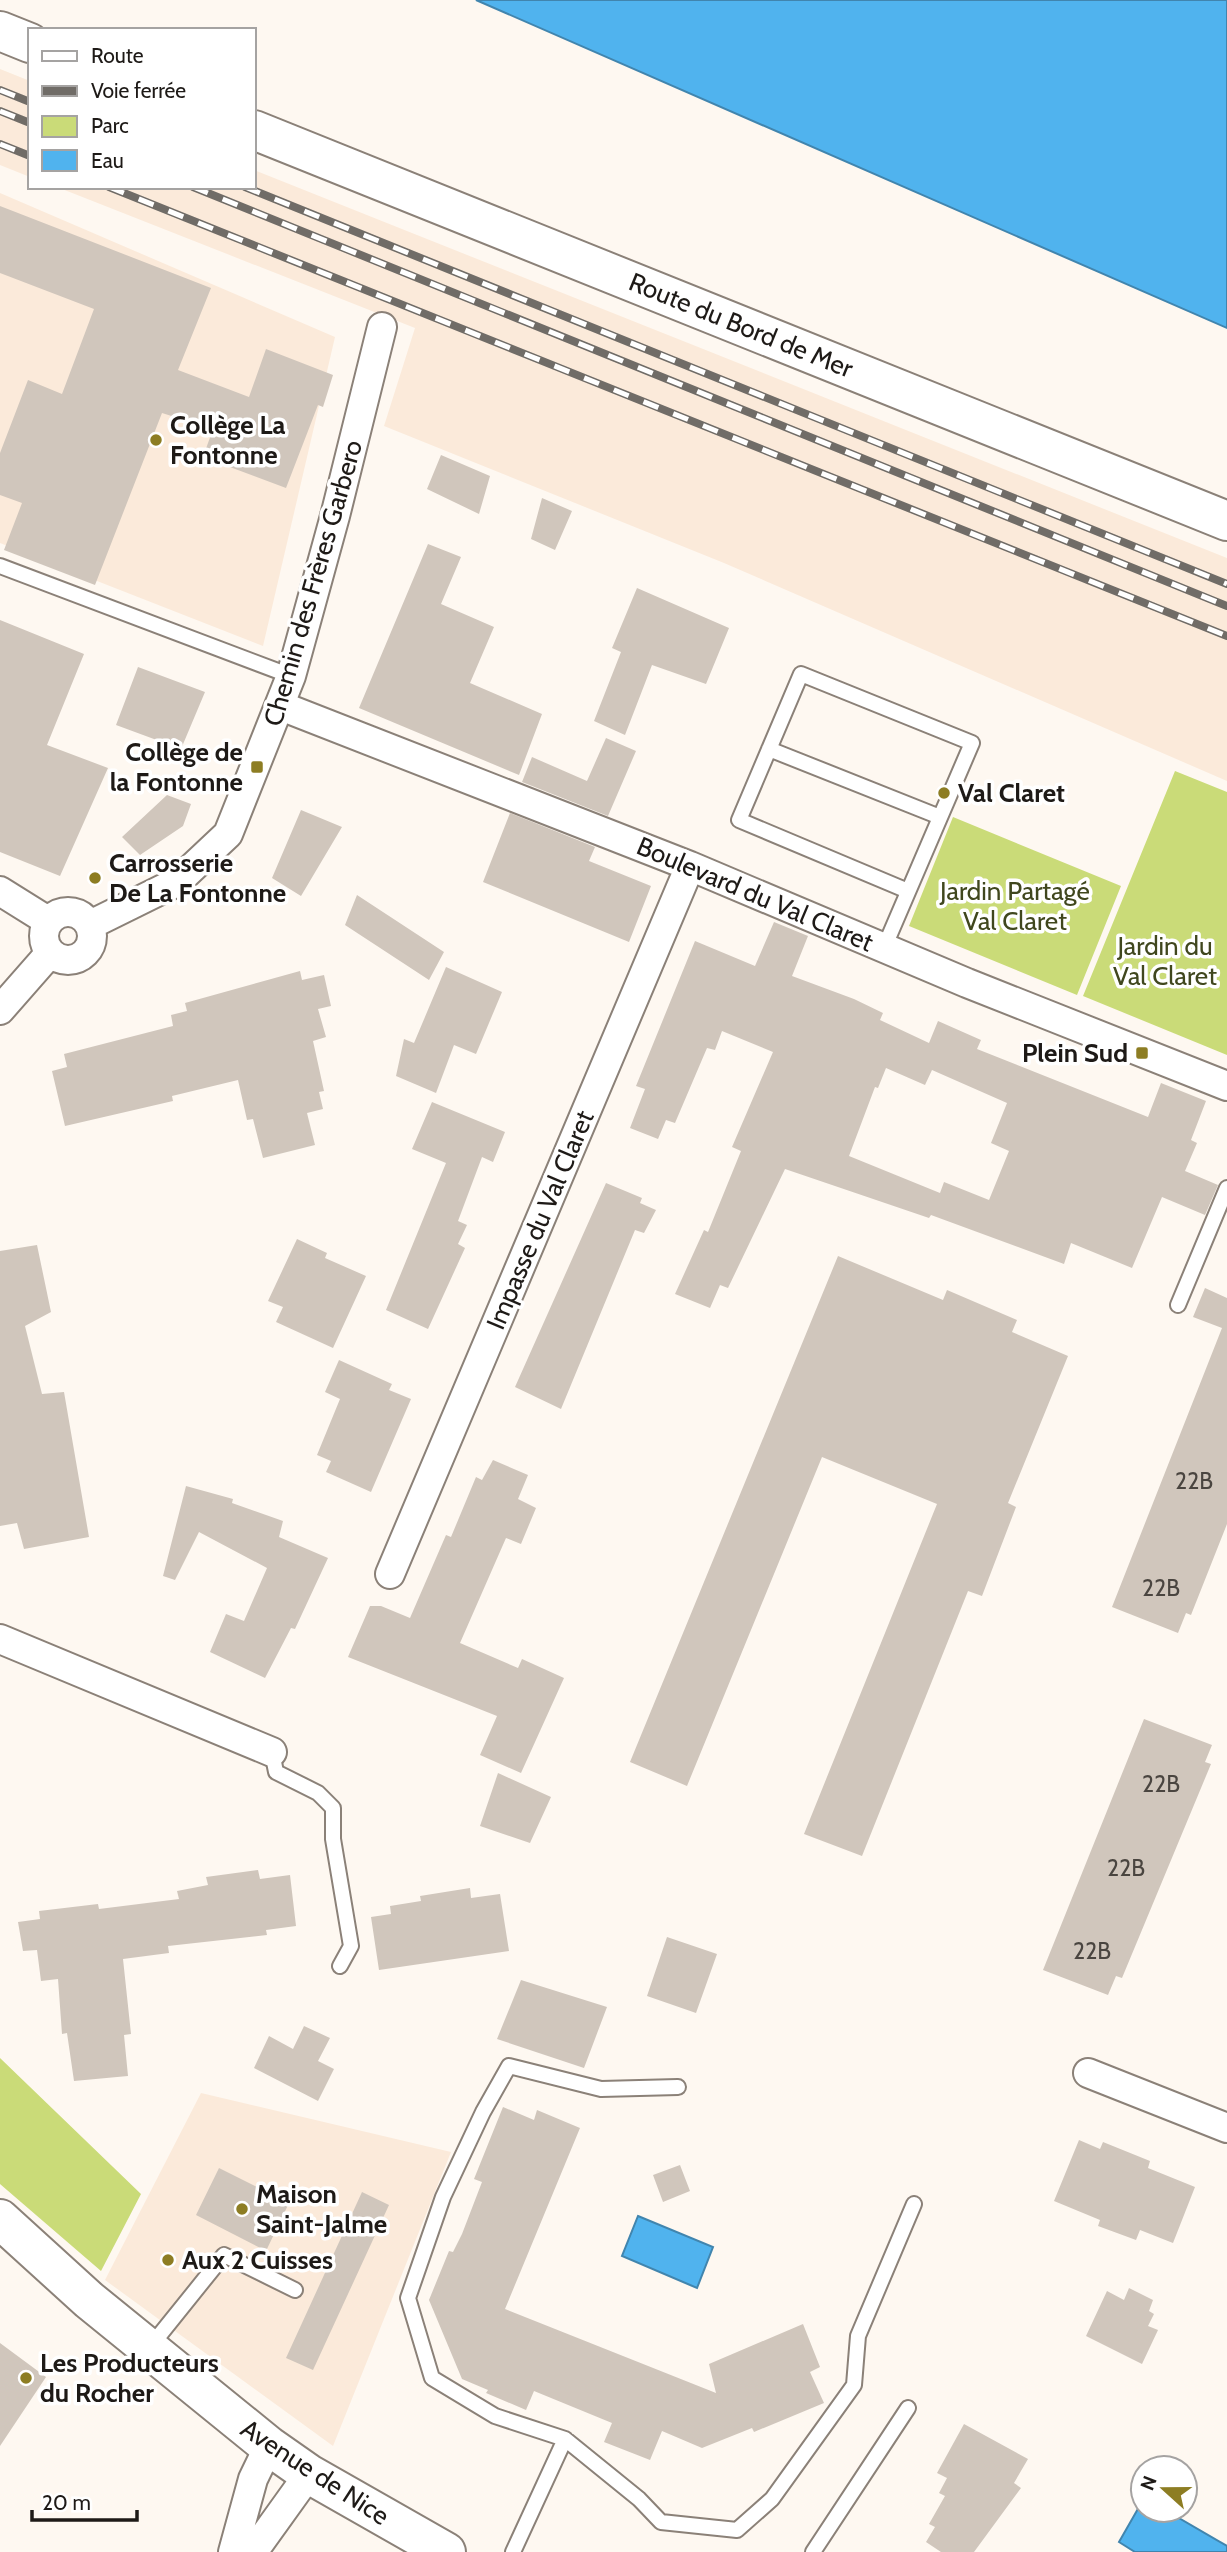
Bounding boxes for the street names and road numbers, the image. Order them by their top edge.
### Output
street label: Route du Bord de Mer [624,265,858,385]
street label: Chemin des Frères Garbero [257,436,369,730]
street label: Boulevard du Val Claret [632,830,878,958]
street label: Impasse du Val Claret [479,1106,601,1334]
street label: Avenue de Nice [235,2412,395,2532]

